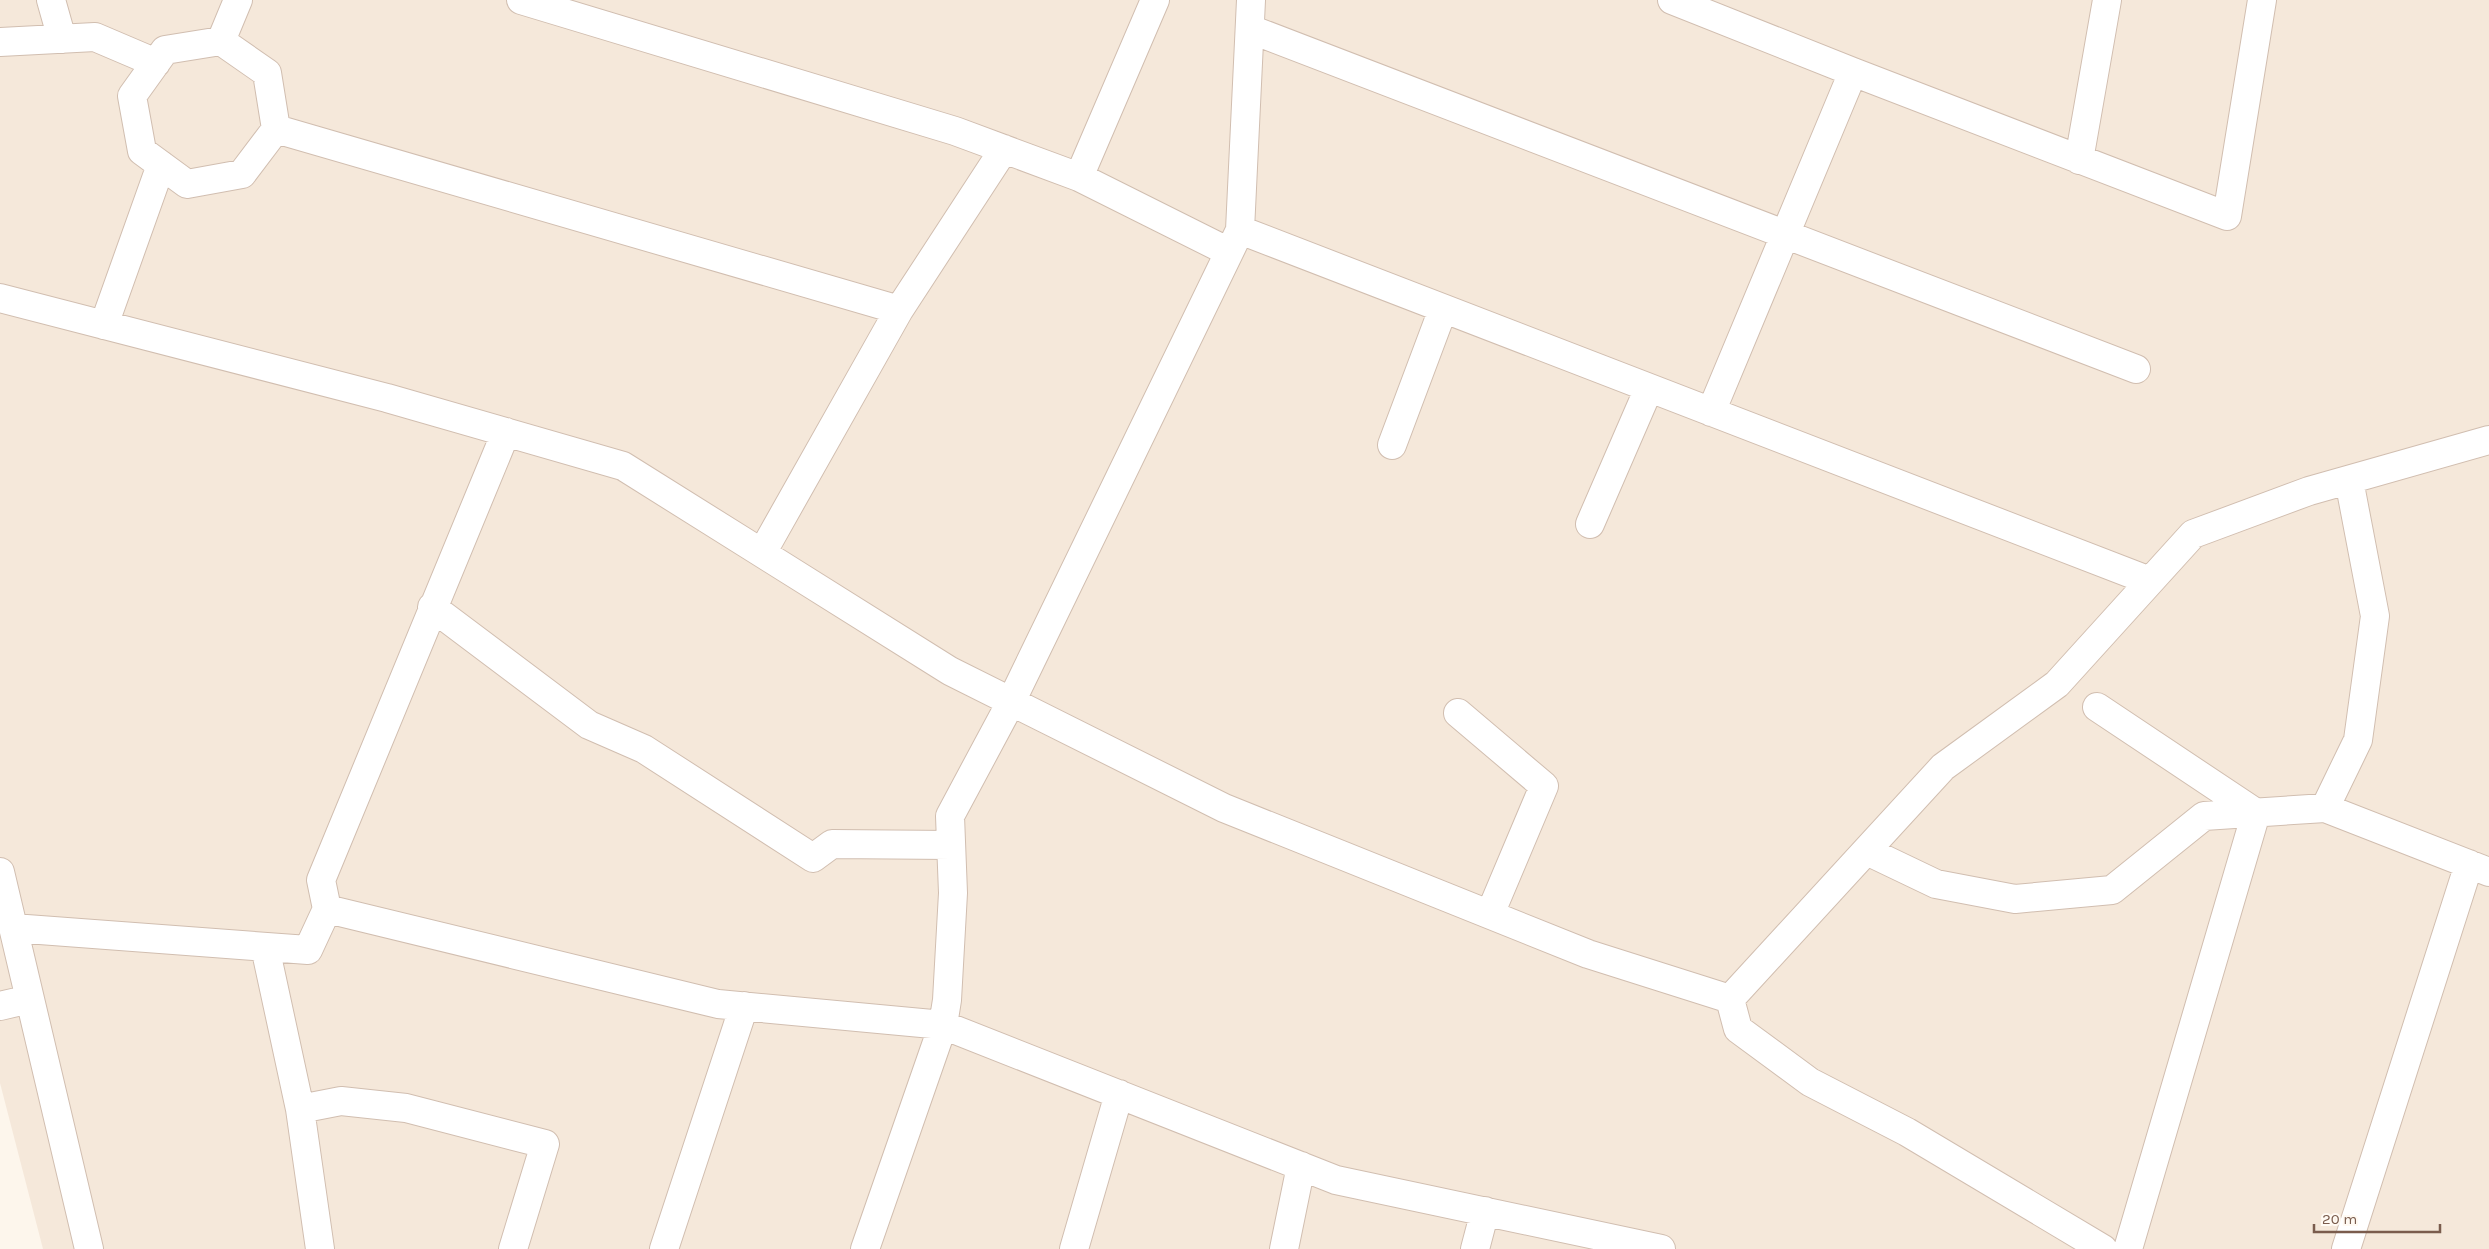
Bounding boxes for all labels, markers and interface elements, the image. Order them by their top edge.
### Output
scale bar [2314,1202,2440,1234]
text: 20 m [2322,1210,2357,1228]

